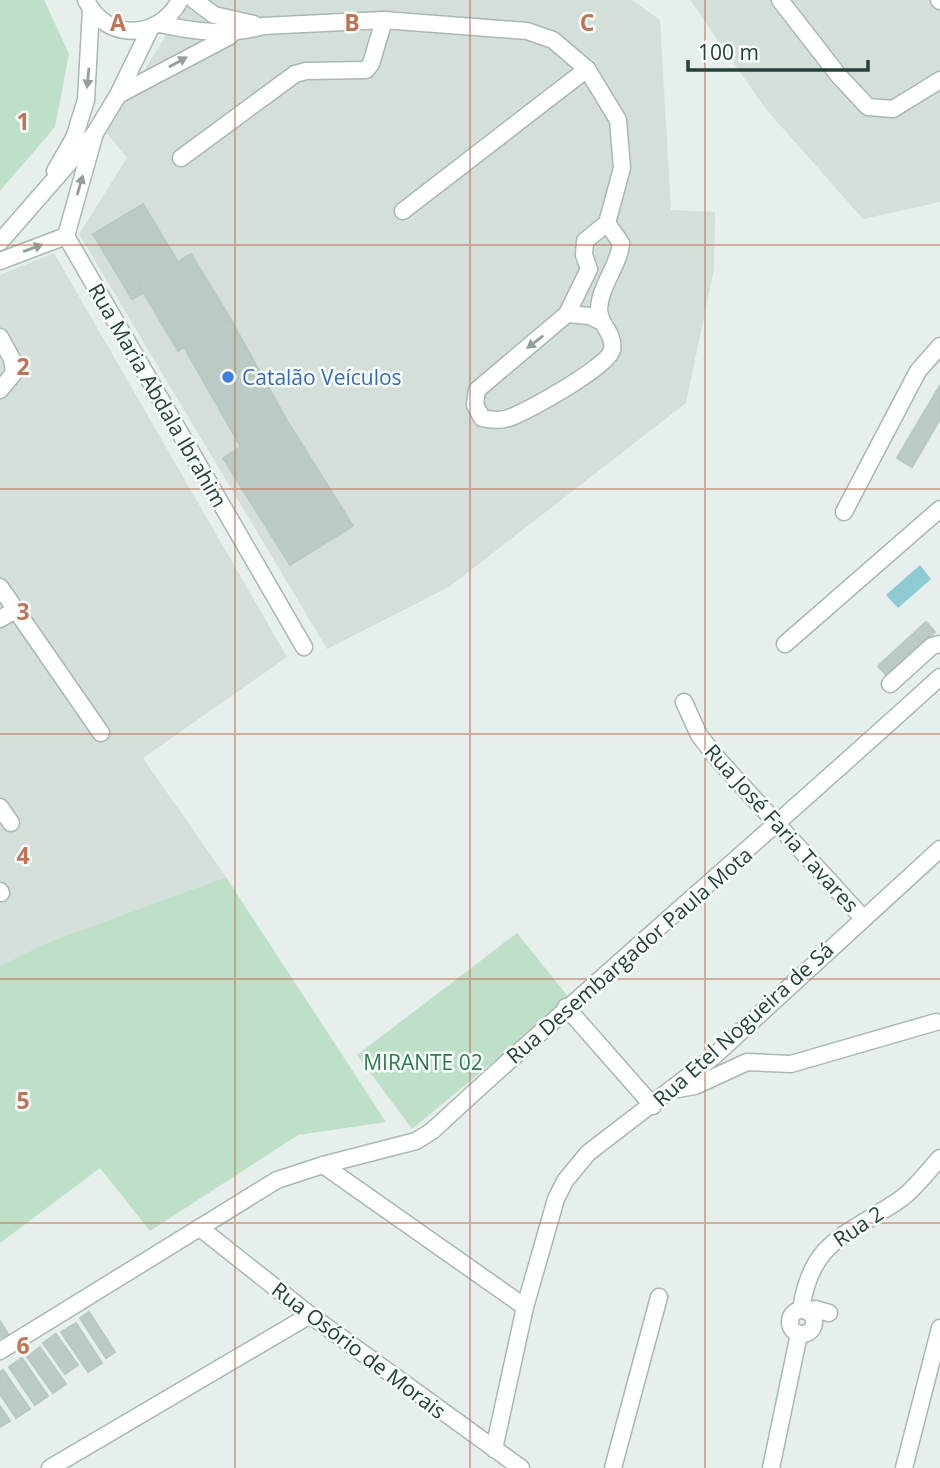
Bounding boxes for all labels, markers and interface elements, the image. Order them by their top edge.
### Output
text: A [110,6,126,38]
text: B [344,6,360,38]
text: C [580,6,594,38]
scale bar [688,28,868,72]
text: 100 m [698,38,759,66]
one-way arrow [168,57,188,69]
one-way arrow [83,68,94,90]
text: 1 [16,105,30,137]
one-way arrow [76,174,86,195]
one-way arrow [23,243,44,254]
street label: Rua Maria Abdala Ibrahim [82,278,234,512]
one-way arrow [527,334,545,349]
text: 2 [16,350,30,382]
place label: Catalão Veículos [242,363,402,391]
marker: Catalão Veículos [220,369,236,385]
text: 3 [16,595,30,627]
street label: Rua José Faria Tavares [699,738,865,918]
text: 4 [16,839,30,871]
street label: Rua Desembargador Paula Mota [500,840,758,1070]
street label: Rua Etel Nogueira de Sá [647,935,839,1113]
park label: MIRANTE 02 [363,1048,483,1076]
text: 5 [16,1084,30,1116]
street label: Rua 2 [827,1199,889,1253]
street label: Rua Osório de Morais [266,1275,452,1425]
text: 6 [16,1329,30,1361]

